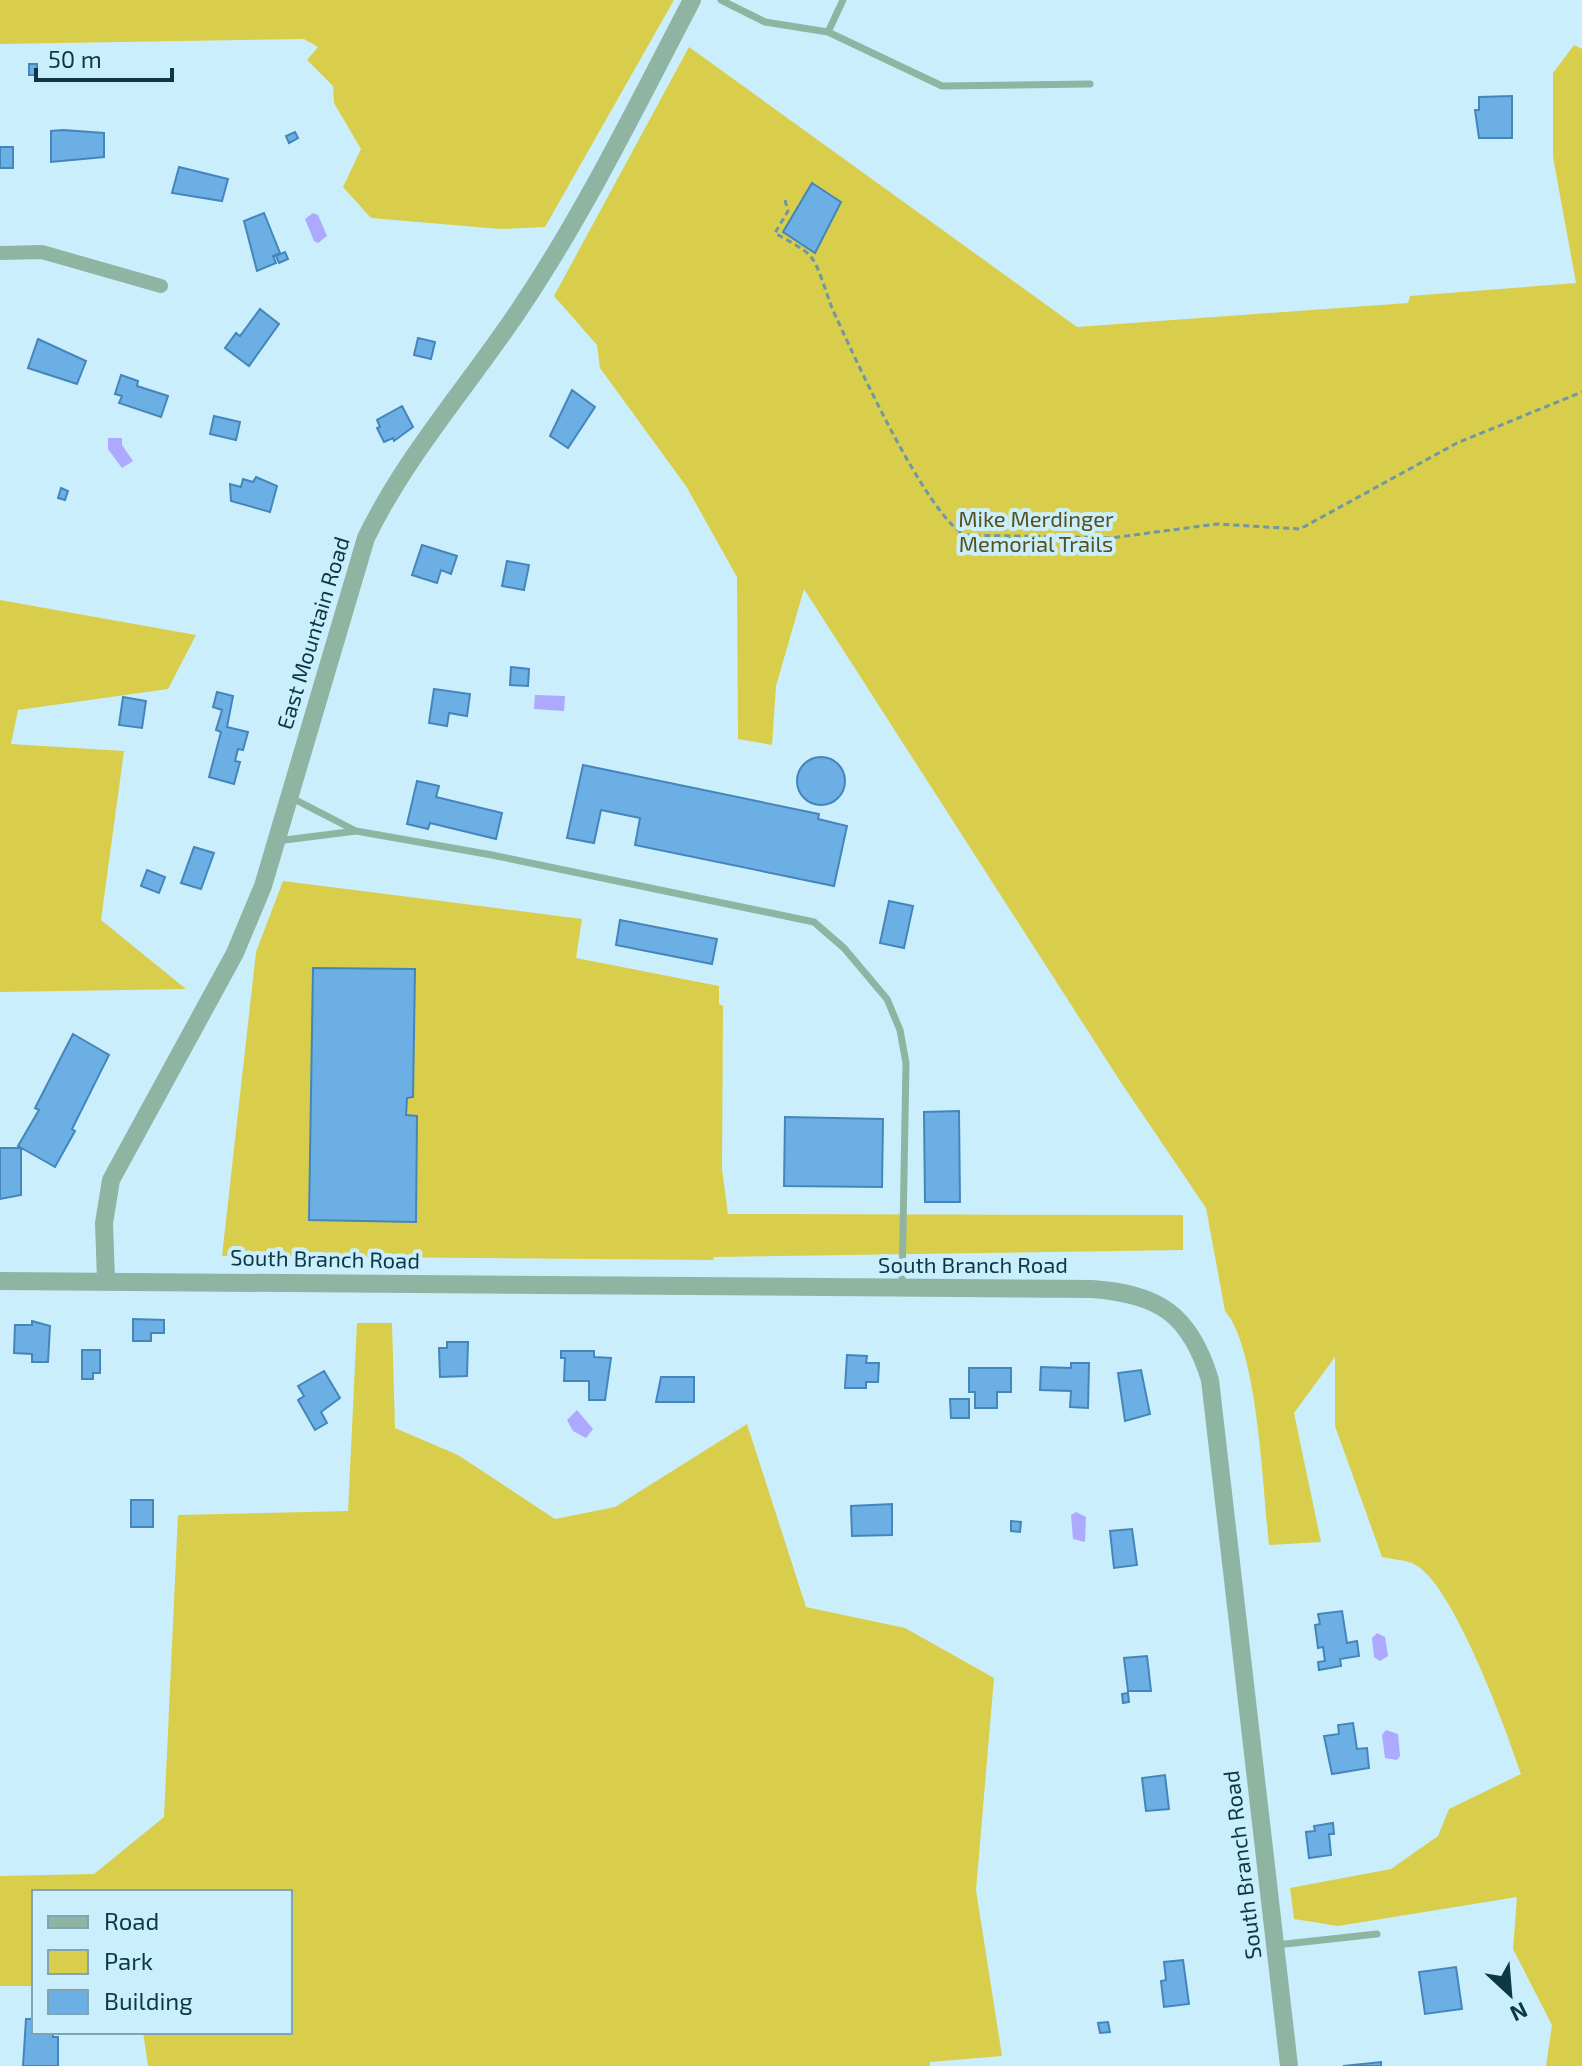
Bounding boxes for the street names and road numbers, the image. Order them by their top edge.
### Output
street label: East Mountain Road [270,533,354,732]
street label: South Branch Road [230,1243,420,1273]
street label: South Branch Road [878,1251,1068,1277]
street label: South Branch Road [1217,1769,1265,1961]

